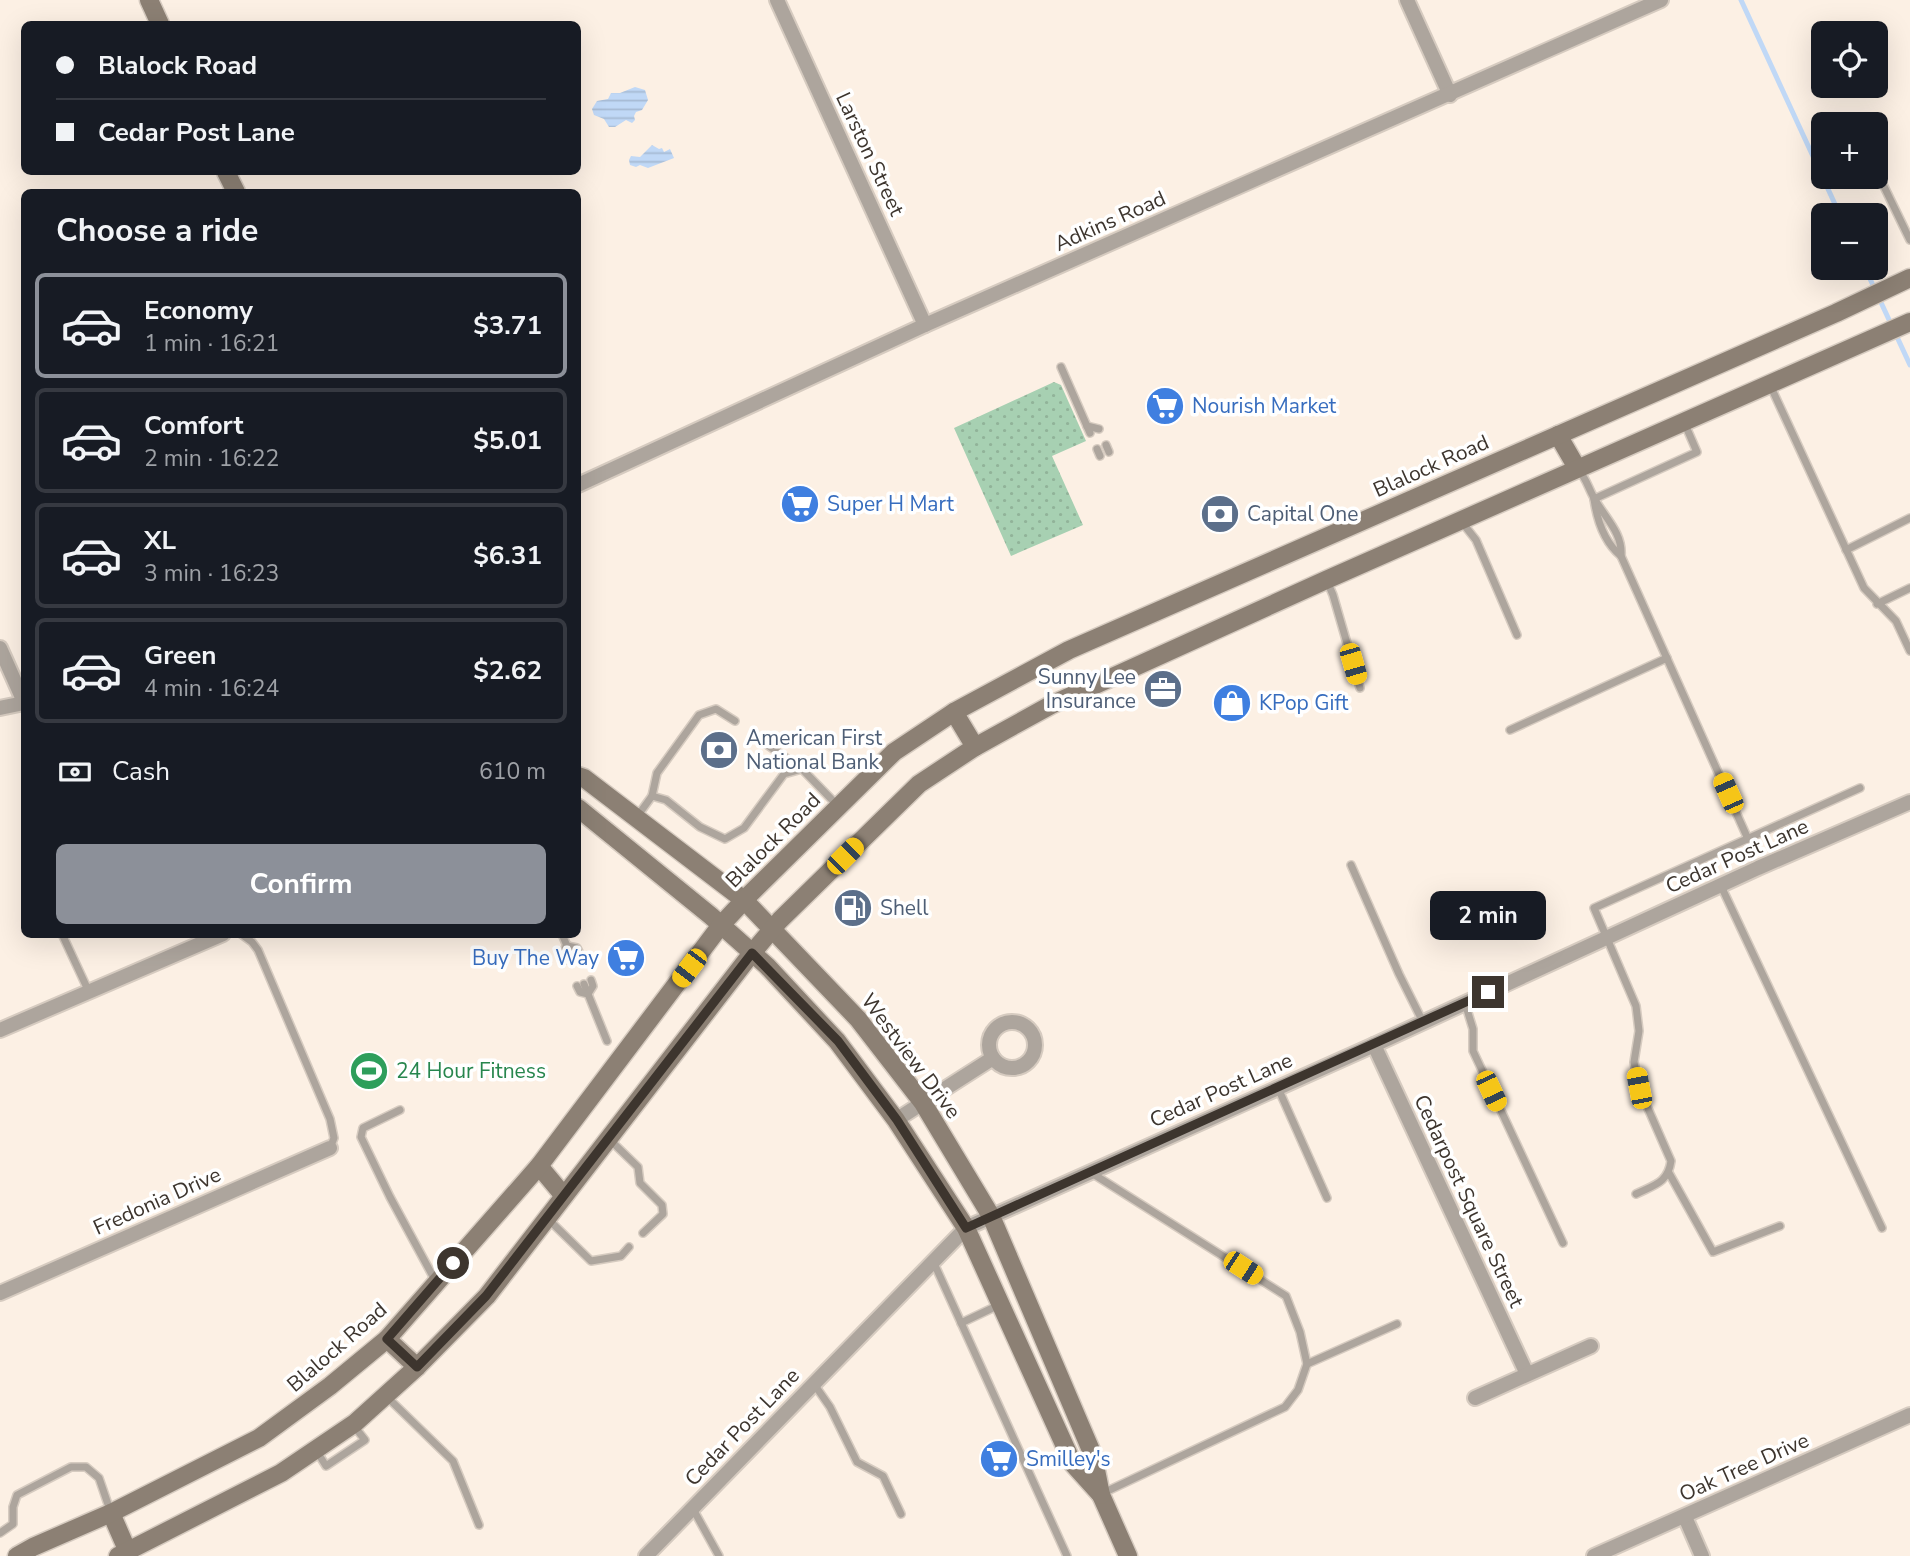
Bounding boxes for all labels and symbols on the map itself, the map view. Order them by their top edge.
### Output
street label: Larston Street [829,88,911,221]
street label: Adkins Road [1050,184,1170,258]
supermarket icon: Nourish Market [1144,385,1186,427]
place label: Nourish Market [1192,392,1337,420]
street label: Blalock Road [1369,428,1493,504]
supermarket icon: Super H Mart [779,483,821,525]
place label: Super H Mart [827,490,955,518]
bank icon: Capital One [1199,493,1241,535]
place label: Capital One [1247,500,1358,528]
car [1338,641,1369,687]
place label: Sunny Lee Insurance [1038,663,1136,715]
office icon: Sunny Lee Insurance [1142,668,1184,710]
shop icon: KPop Gift [1211,682,1253,724]
place label: KPop Gift [1259,689,1349,717]
place label: American First National Bank [746,724,883,776]
bank icon: American First National Bank [698,729,740,771]
car [1710,770,1747,816]
street label: Blalock Road [719,786,827,894]
street label: Cedar Post Lane [1661,812,1813,900]
car [823,834,868,878]
fuel station icon: Shell [832,887,874,929]
callout: 2 min [1430,890,1546,940]
place label: Shell [880,894,929,922]
supermarket icon: Buy The Way [605,937,647,979]
place label: Buy The Way [472,944,599,972]
car [668,945,711,991]
route end [1472,976,1504,1008]
street label: Westview Drive [855,988,967,1124]
street label: Cedar Post Lane [1145,1046,1297,1134]
sports icon: 24 Hour Fitness [348,1050,390,1092]
place label: 24 Hour Fitness [396,1057,546,1085]
car [1625,1065,1654,1111]
car [1473,1068,1510,1114]
street label: Cedarpost Square Street [1407,1090,1531,1312]
street label: Fredonia Drive [89,1160,225,1242]
route start [437,1247,469,1279]
car [1220,1248,1267,1288]
street label: Blalock Road [281,1296,393,1398]
street label: Cedar Post Lane [679,1362,805,1492]
street label: Oak Tree Drive [1675,1426,1813,1508]
supermarket icon: Smilley's [978,1438,1020,1480]
place label: Smilley's [1026,1445,1111,1473]

